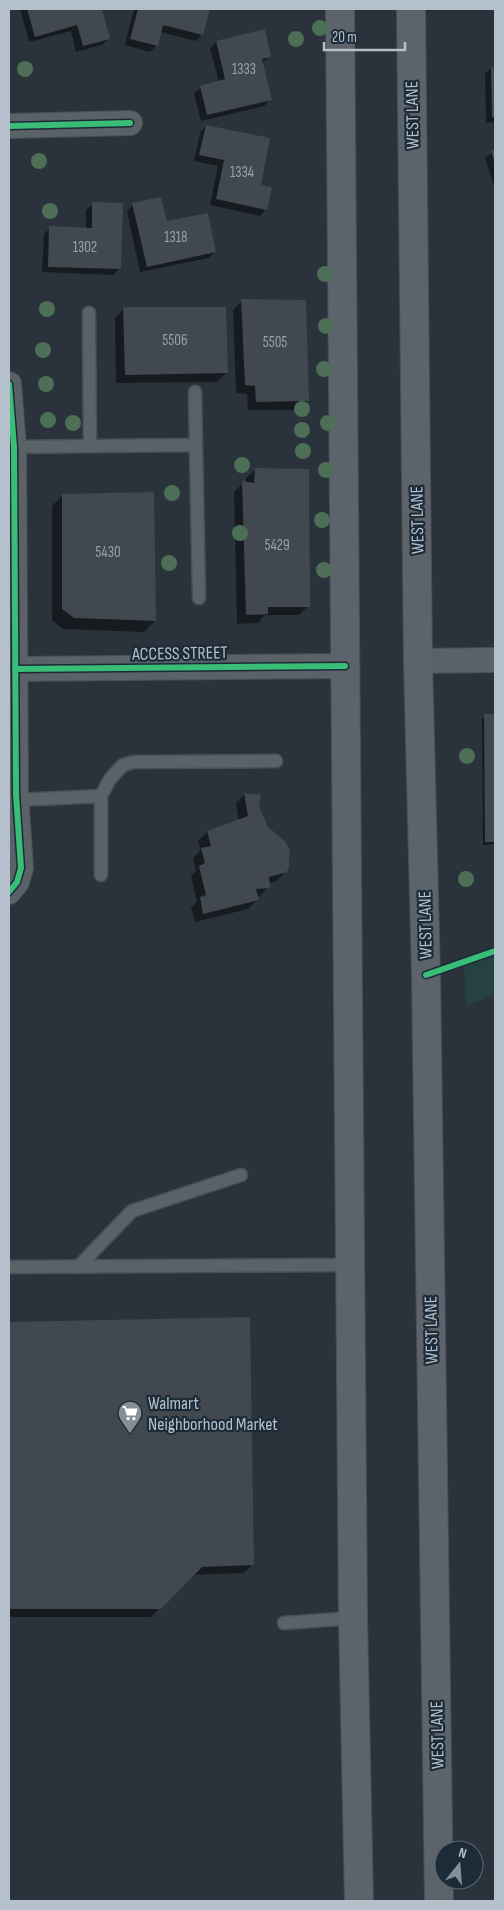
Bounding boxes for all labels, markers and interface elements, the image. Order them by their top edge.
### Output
scale bar [324,20,405,52]
text: 20 m [332,28,357,47]
house number: 1333 [232,60,256,79]
street label: WEST LANE [401,81,424,149]
house number: 1334 [230,163,254,182]
house number: 1318 [164,228,188,247]
house number: 1302 [73,238,97,257]
house number: 5506 [162,331,188,350]
house number: 5505 [263,333,287,352]
street label: WEST LANE [406,486,429,554]
house number: 5429 [264,536,290,555]
house number: 5430 [95,543,121,562]
street label: ACCESS STREET [131,642,228,665]
street label: WEST LANE [414,891,437,959]
street label: WEST LANE [420,1296,443,1364]
place label: Walmart Neighborhood Market [148,1393,278,1435]
supermarket icon: Walmart Neighborhood Market [117,1400,143,1434]
street label: WEST LANE [426,1701,449,1769]
north arrow [434,1840,484,1890]
text: N [457,1844,469,1862]

